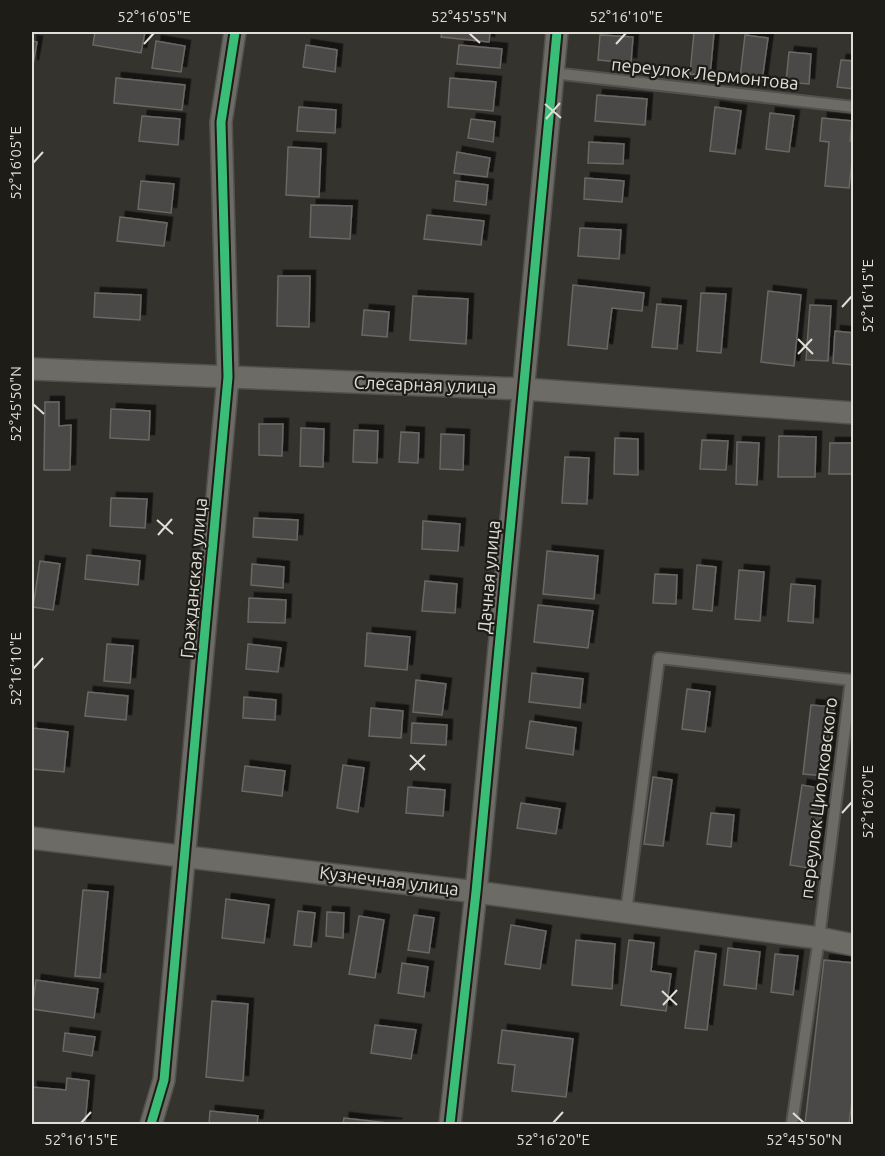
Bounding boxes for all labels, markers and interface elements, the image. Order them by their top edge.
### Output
text: 52°16'05"E [117,8,191,25]
text: 52°45'55"N [431,8,507,25]
text: 52°16'10"E [589,8,663,25]
street label: переулок Лермонтова [610,53,800,93]
text: 52°16'05"E [7,126,24,200]
text: 52°16'15"E [859,259,876,333]
text: 52°45'50"N [7,366,24,442]
street label: Слесарная улица [353,372,497,396]
street label: Гражданская улица [176,497,210,659]
street label: Дачная улица [473,519,503,635]
text: 52°16'10"E [7,632,24,706]
street label: переулок Циолковского [796,696,840,900]
text: 52°16'20"E [859,765,876,839]
street label: Кузнечная улица [318,862,460,898]
text: 52°16'15"E [44,1131,118,1148]
text: 52°16'20"E [516,1131,590,1148]
text: 52°45'50"N [766,1131,842,1148]

